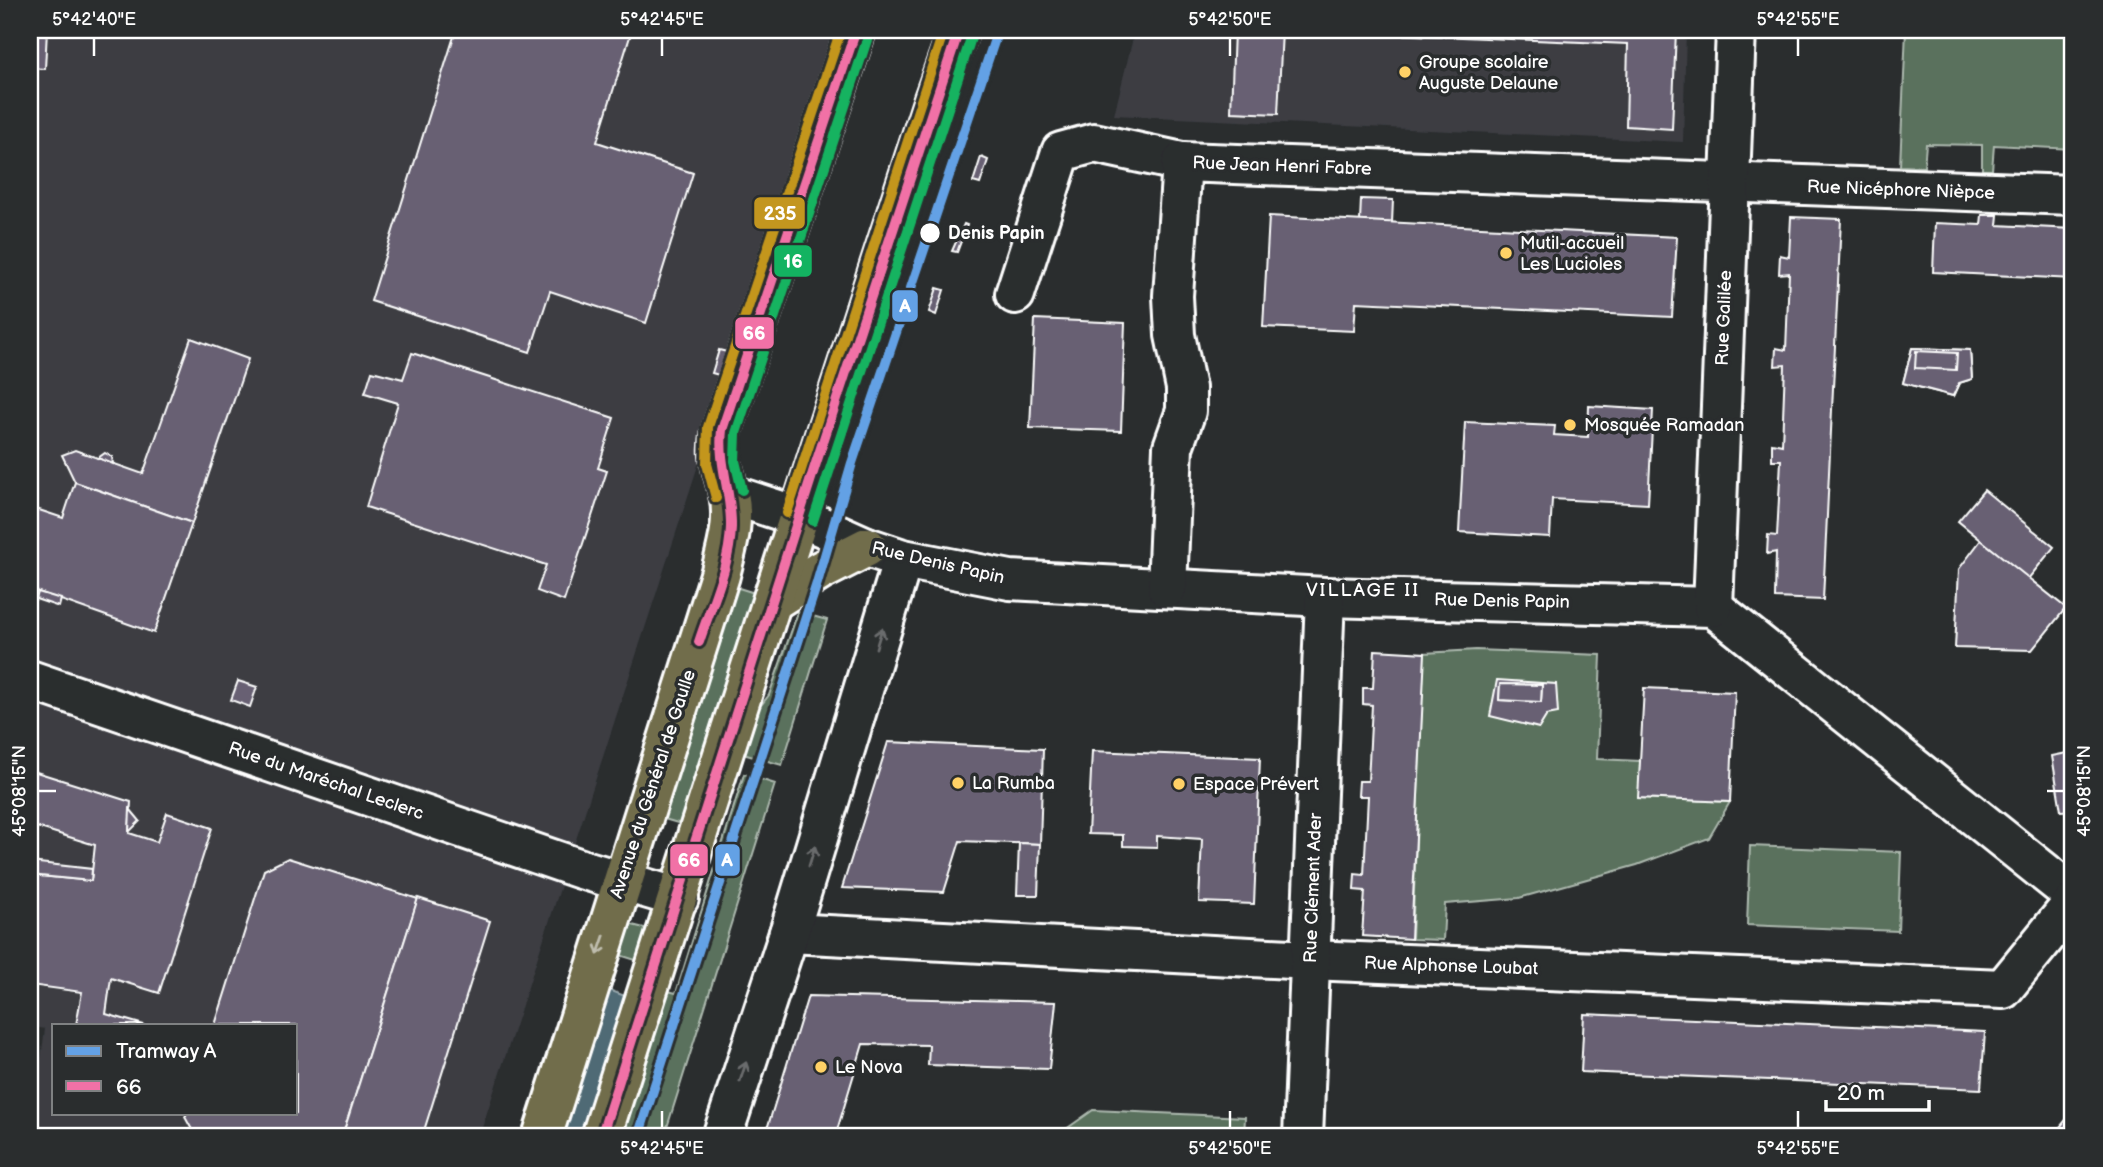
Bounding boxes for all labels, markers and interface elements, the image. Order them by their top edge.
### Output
text: 5°42'40"E [52,9,136,30]
text: 5°42'45"E [620,9,704,30]
text: 5°42'50"E [1188,9,1272,30]
text: 5°42'55"E [1756,9,1840,30]
place label: Groupe scolaire Auguste Delaune [1419,52,1558,94]
marker: Groupe scolaire Auguste Delaune [1397,64,1413,80]
street label: Rue Jean Henri Fabre [1192,152,1372,180]
street label: Rue Nicéphore Nièpce [1807,176,1996,204]
line badge: 235 [753,196,806,230]
text: 235 [764,203,797,226]
marker: Denis Papin [918,221,942,245]
place label: Denis Papin [948,223,1045,244]
place label: Mutil-accueil Les Lucioles [1520,233,1624,275]
line badge: 16 [773,244,813,278]
marker: Mutil-accueil Les Lucioles [1498,245,1514,261]
text: 16 [783,251,803,274]
street label: Rue Galilée [1712,270,1736,366]
line badge: A [891,289,919,323]
text: A [898,296,911,319]
line badge: 66 [734,316,775,350]
text: 66 [742,323,766,346]
place label: Mosquée Ramadan [1584,415,1744,436]
marker: Mosquée Ramadan [1562,417,1578,433]
street label: Rue Denis Papin [870,538,1006,588]
district label: VILLAGE II [1306,579,1420,602]
street label: Rue Denis Papin [1434,589,1570,613]
one-way arrow [873,628,886,650]
street label: Avenue du Général de Gaulle [606,667,700,901]
street label: Rue du Maréchal Leclerc [226,738,426,824]
text: 45°08'15"N [9,745,30,837]
text: 45°08'15"N [2074,745,2095,837]
place label: La Rumba [972,773,1055,794]
place label: Espace Prévert [1193,774,1320,795]
marker: La Rumba [950,775,966,791]
marker: Espace Prévert [1171,776,1187,792]
street label: Rue Clément Ader [1300,812,1326,963]
line badge: 66 [669,843,709,877]
line badge: A [714,843,741,877]
one-way arrow [807,845,820,867]
text: 66 [677,850,701,873]
text: A [720,850,733,873]
one-way arrow [594,933,606,955]
street label: Rue Alphonse Loubat [1364,952,1539,980]
legend [52,1024,298,1114]
text: Tramway A [116,1039,216,1064]
place label: Le Nova [835,1057,903,1078]
marker: Le Nova [813,1059,829,1075]
one-way arrow [738,1062,750,1084]
scale bar [1826,1069,1930,1113]
text: 66 [116,1075,142,1100]
text: 20 m [1837,1081,1885,1106]
text: 5°42'45"E [620,1138,704,1159]
text: 5°42'50"E [1188,1138,1272,1159]
text: 5°42'55"E [1756,1138,1840,1159]

